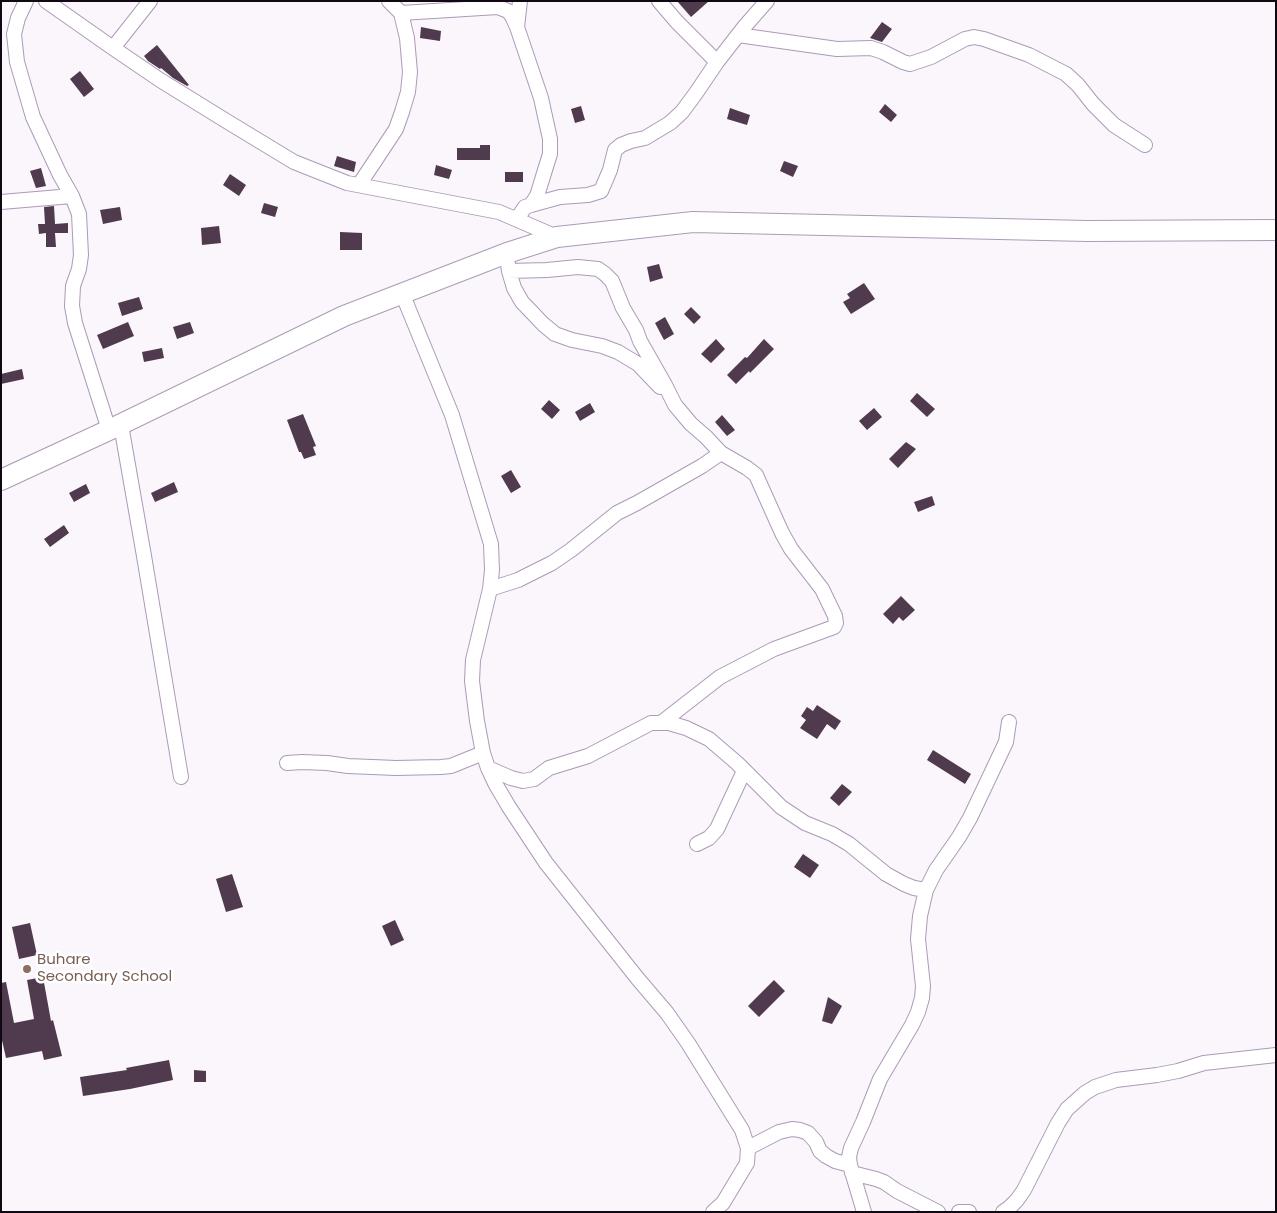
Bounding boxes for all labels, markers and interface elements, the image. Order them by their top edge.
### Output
place label: Buhare Secondary School [37,951,172,986]
marker: Buhare Secondary School [21,963,33,975]

